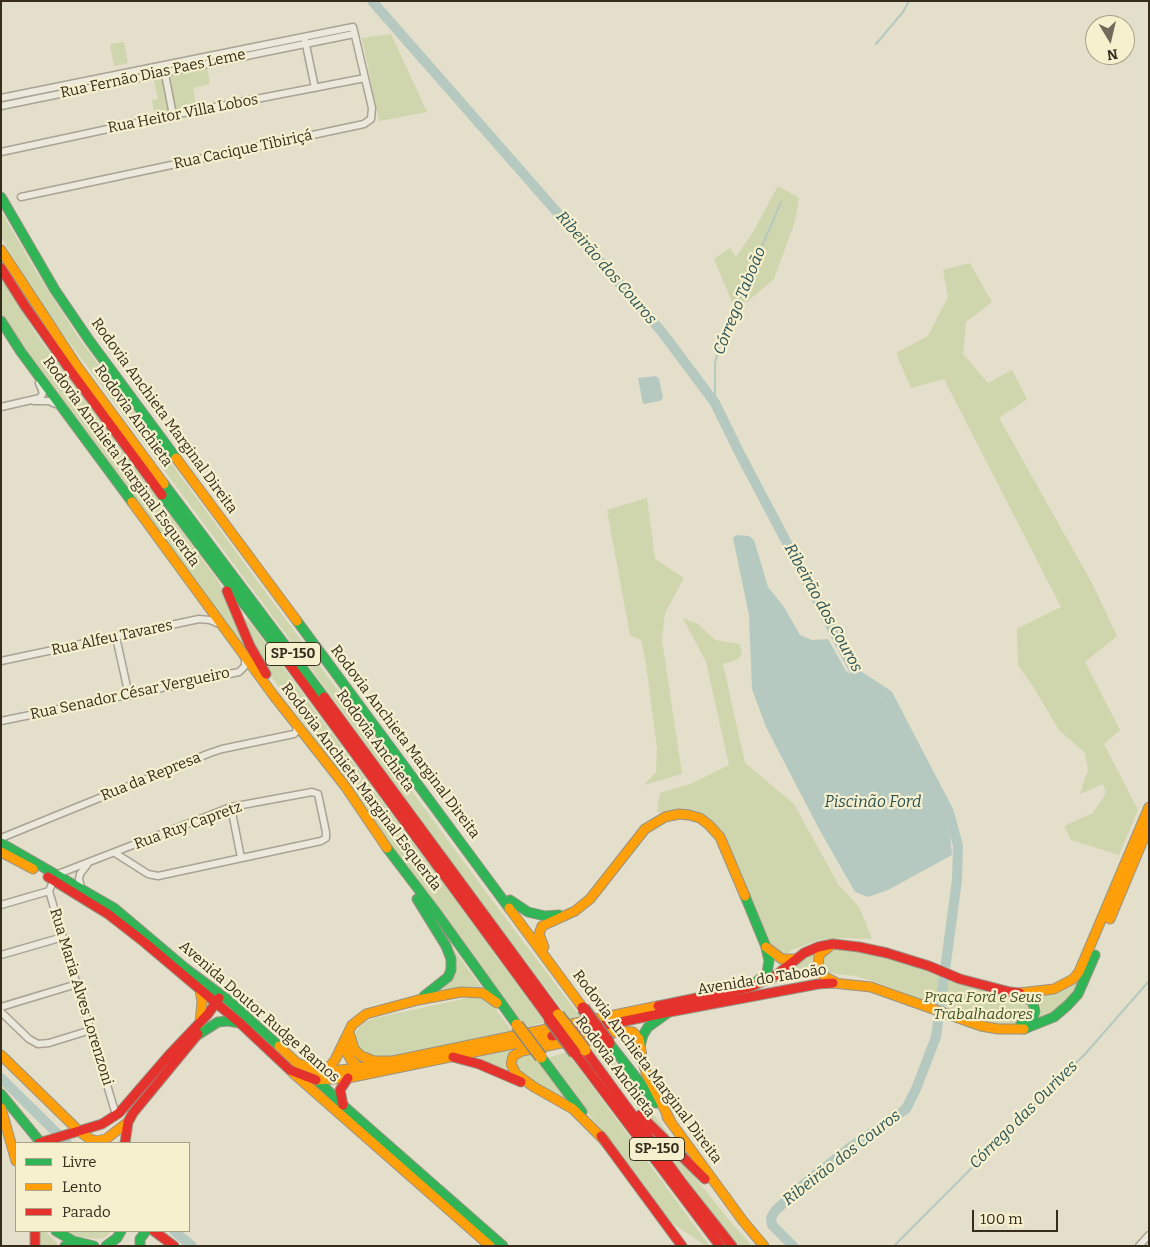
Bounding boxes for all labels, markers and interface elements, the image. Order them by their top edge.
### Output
north arrow [1085,15,1135,65]
text: N [1106,45,1119,64]
street label: Rua Fernão Dias Paes Leme [59,46,247,102]
street label: Rua Heitor Villa Lobos [106,91,260,137]
street label: Rua Cacique Tibiriçá [172,126,314,174]
water label: Ribeirão dos Couros [552,207,660,329]
water label: Córrego Taboão [710,244,770,358]
street label: Rodovia Anchieta Marginal Direita [87,315,241,517]
street label: Rodovia Anchieta Marginal Esquerda [39,353,203,571]
street label: Rodovia Anchieta [90,362,176,470]
water label: Ribeirão dos Couros [780,540,866,676]
street label: Rua Alfeu Tavares [50,616,174,660]
road number: SP-150 [266,642,320,666]
street label: Rodovia Anchieta Marginal Direita [326,642,484,842]
street label: Rua Senador César Vergueiro [29,664,231,724]
street label: Rodovia Anchieta Marginal Esquerda [277,680,445,894]
street label: Rodovia Anchieta [332,687,418,795]
street label: Rua da Represa [98,749,204,805]
water label: Piscinão Ford [825,793,921,813]
street label: Rua Ruy Capretz [132,798,244,854]
street label: Rua Maria Alves Lorenzoni [45,906,117,1088]
street label: Avenida Doutor Rudge Ramos [175,937,343,1087]
street label: Avenida do Taboão [696,961,828,999]
street label: Rodovia Anchieta Marginal Direita [568,967,726,1167]
park label: Praça Ford e Seus Trabalhadores [924,989,1042,1024]
street label: Rodovia Anchieta [571,1013,659,1121]
water label: Córrego das Ourives [966,1057,1082,1173]
water label: Ribeirão dos Couros [779,1106,905,1210]
road number: SP-150 [630,1138,684,1160]
legend [15,1142,190,1232]
text: Livre [62,1153,97,1171]
text: Lento [62,1178,102,1196]
scale bar [975,1200,1061,1232]
text: Parado [62,1203,111,1221]
text: 100 m [980,1210,1023,1228]

